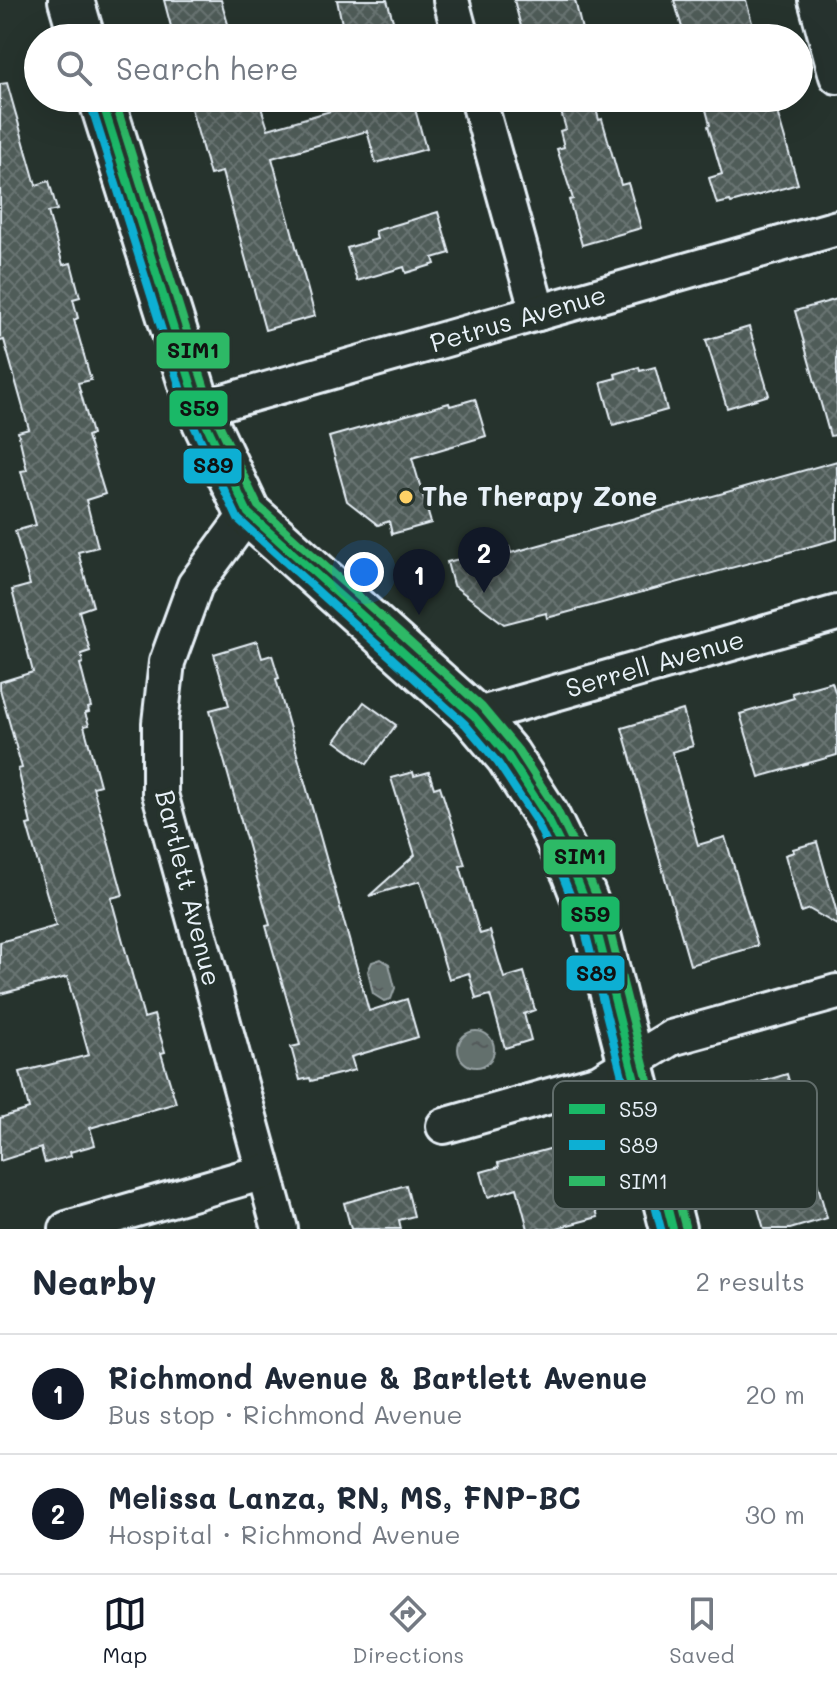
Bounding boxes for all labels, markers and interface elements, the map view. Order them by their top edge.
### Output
search box [24,24,813,112]
icon: search [52,46,96,90]
text: Search here [116,48,299,88]
street label: Petrus Avenue [426,277,610,359]
line badge: SIM1 [155,331,231,370]
text: SIM1 [167,335,219,364]
line badge: S59 [168,389,229,428]
text: S59 [179,393,219,422]
line badge: S89 [182,447,243,485]
text: S89 [193,450,233,479]
place label: The Therapy Zone [422,479,657,513]
marker: The Therapy Zone [397,488,415,506]
pin: 2 [458,527,510,593]
pin: 1 [393,549,445,615]
your location [344,552,384,592]
street label: Serrell Avenue [561,621,748,705]
street label: Bartlett Avenue [148,786,230,989]
line badge: SIM1 [542,838,617,876]
text: SIM1 [554,841,606,870]
line badge: S59 [560,895,621,933]
text: S59 [570,899,610,928]
line badge: S89 [565,954,626,992]
text: S89 [576,958,616,987]
legend [553,1081,817,1209]
text: S59 [619,1094,657,1123]
text: S89 [619,1130,658,1159]
text: SIM1 [619,1166,668,1195]
text: Nearby [32,1259,157,1304]
text: 2 results [696,1264,805,1298]
text: Richmond Avenue & Bartlett Avenue [108,1357,647,1397]
text: 1 [52,1377,64,1411]
text: 20 m [745,1377,805,1411]
text: Bus stop · Richmond Avenue [108,1397,463,1431]
text: Melissa Lanza, RN, MS, FNP-BC [108,1477,581,1517]
text: 2 [51,1497,65,1531]
text: 30 m [745,1497,805,1531]
text: Hospital · Richmond Avenue [108,1517,461,1551]
tab: Map [103,1592,147,1669]
tab: Directions [352,1592,464,1669]
tab: Saved [669,1592,734,1669]

